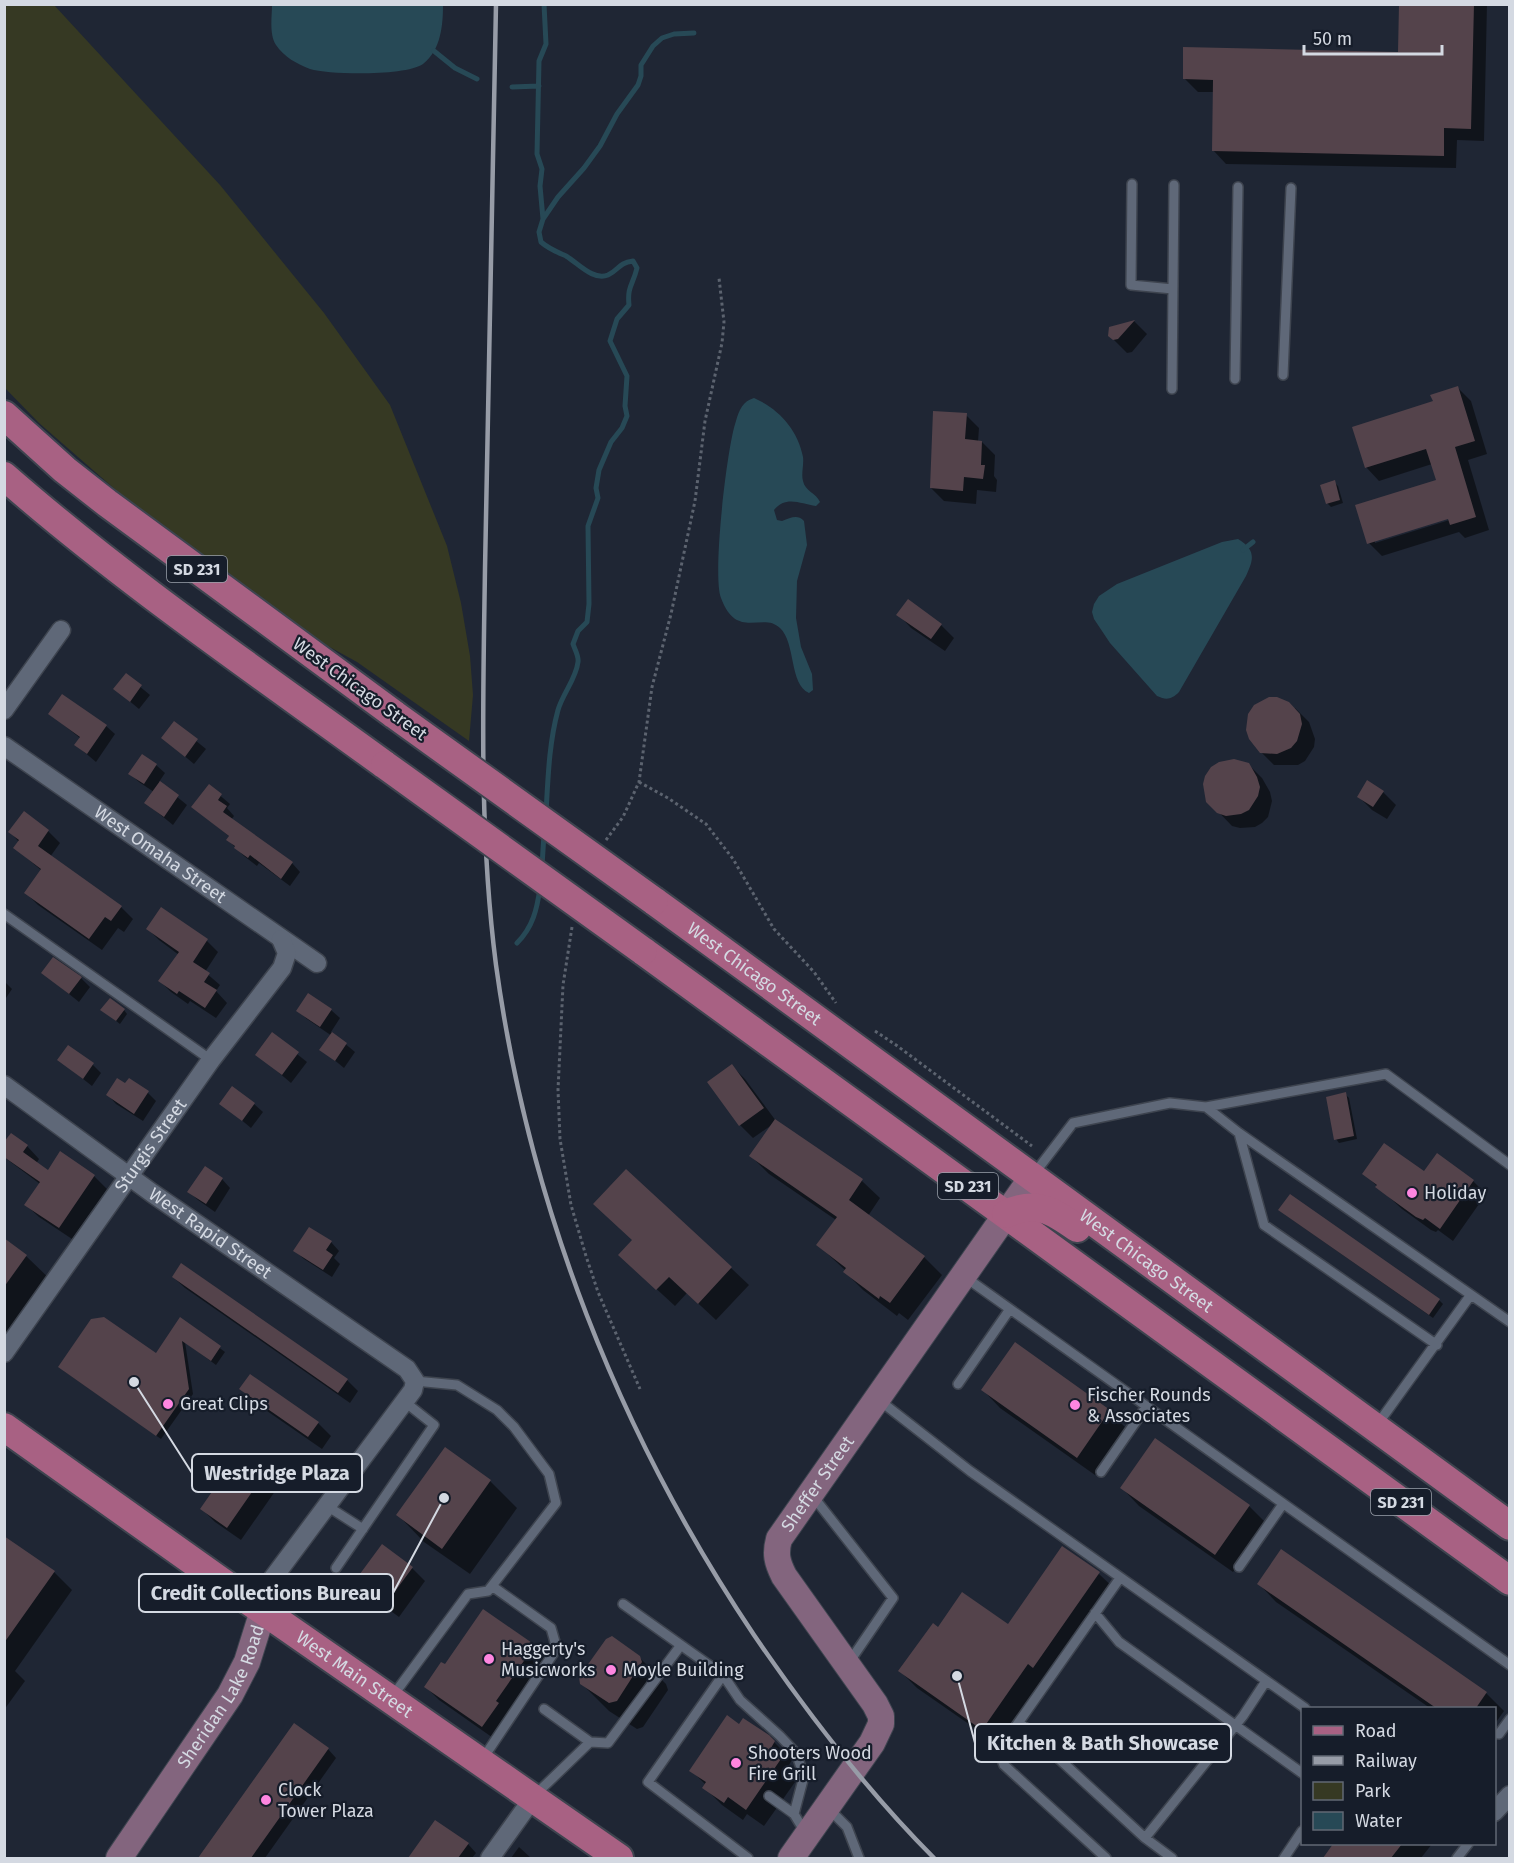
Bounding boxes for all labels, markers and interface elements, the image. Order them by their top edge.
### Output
scale bar [1304,18,1442,56]
text: 50 m [1313,28,1352,50]
road number: SD 231 [167,556,227,582]
street label: West Chicago Street [288,633,432,745]
street label: West Omaha Street [90,801,231,908]
street label: West Chicago Street [683,918,826,1030]
street label: Sturgis Street [110,1094,192,1197]
road number: SD 231 [938,1173,998,1199]
place label: Holiday [1424,1182,1486,1204]
street label: West Rapid Street [144,1183,277,1284]
marker: Holiday [1405,1186,1419,1200]
street label: West Chicago Street [1075,1205,1218,1318]
place label: Fischer Rounds & Associates [1087,1384,1211,1427]
place label: Great Clips [180,1393,268,1415]
marker: Great Clips [161,1397,175,1411]
marker: Fischer Rounds & Associates [1068,1398,1082,1412]
street label: Sheffer Street [776,1431,859,1536]
callout: Westridge Plaza [192,1454,362,1492]
text: Westridge Plaza [204,1461,350,1485]
road number: SD 231 [1371,1489,1431,1515]
callout: Credit Collections Bureau [139,1574,393,1612]
text: Credit Collections Bureau [151,1581,381,1605]
street label: Sheridan Lake Road [172,1622,269,1772]
street label: West Main Street [292,1626,418,1723]
place label: Haggerty's Musicworks [501,1638,595,1681]
marker: Haggerty's Musicworks [482,1652,496,1666]
place label: Moyle Building [623,1659,744,1681]
marker: Moyle Building [604,1663,618,1677]
legend [1301,1707,1496,1845]
text: Road [1355,1720,1397,1742]
callout: Kitchen & Bath Showcase [975,1724,1231,1762]
text: Kitchen & Bath Showcase [987,1731,1219,1755]
place label: Shooters Wood Fire Grill [748,1742,872,1785]
text: Railway [1355,1750,1417,1772]
marker: Shooters Wood Fire Grill [729,1756,743,1770]
place label: Clock Tower Plaza [278,1779,374,1822]
text: Park [1355,1780,1391,1802]
marker: Clock Tower Plaza [259,1793,273,1807]
text: Water [1355,1810,1402,1832]

